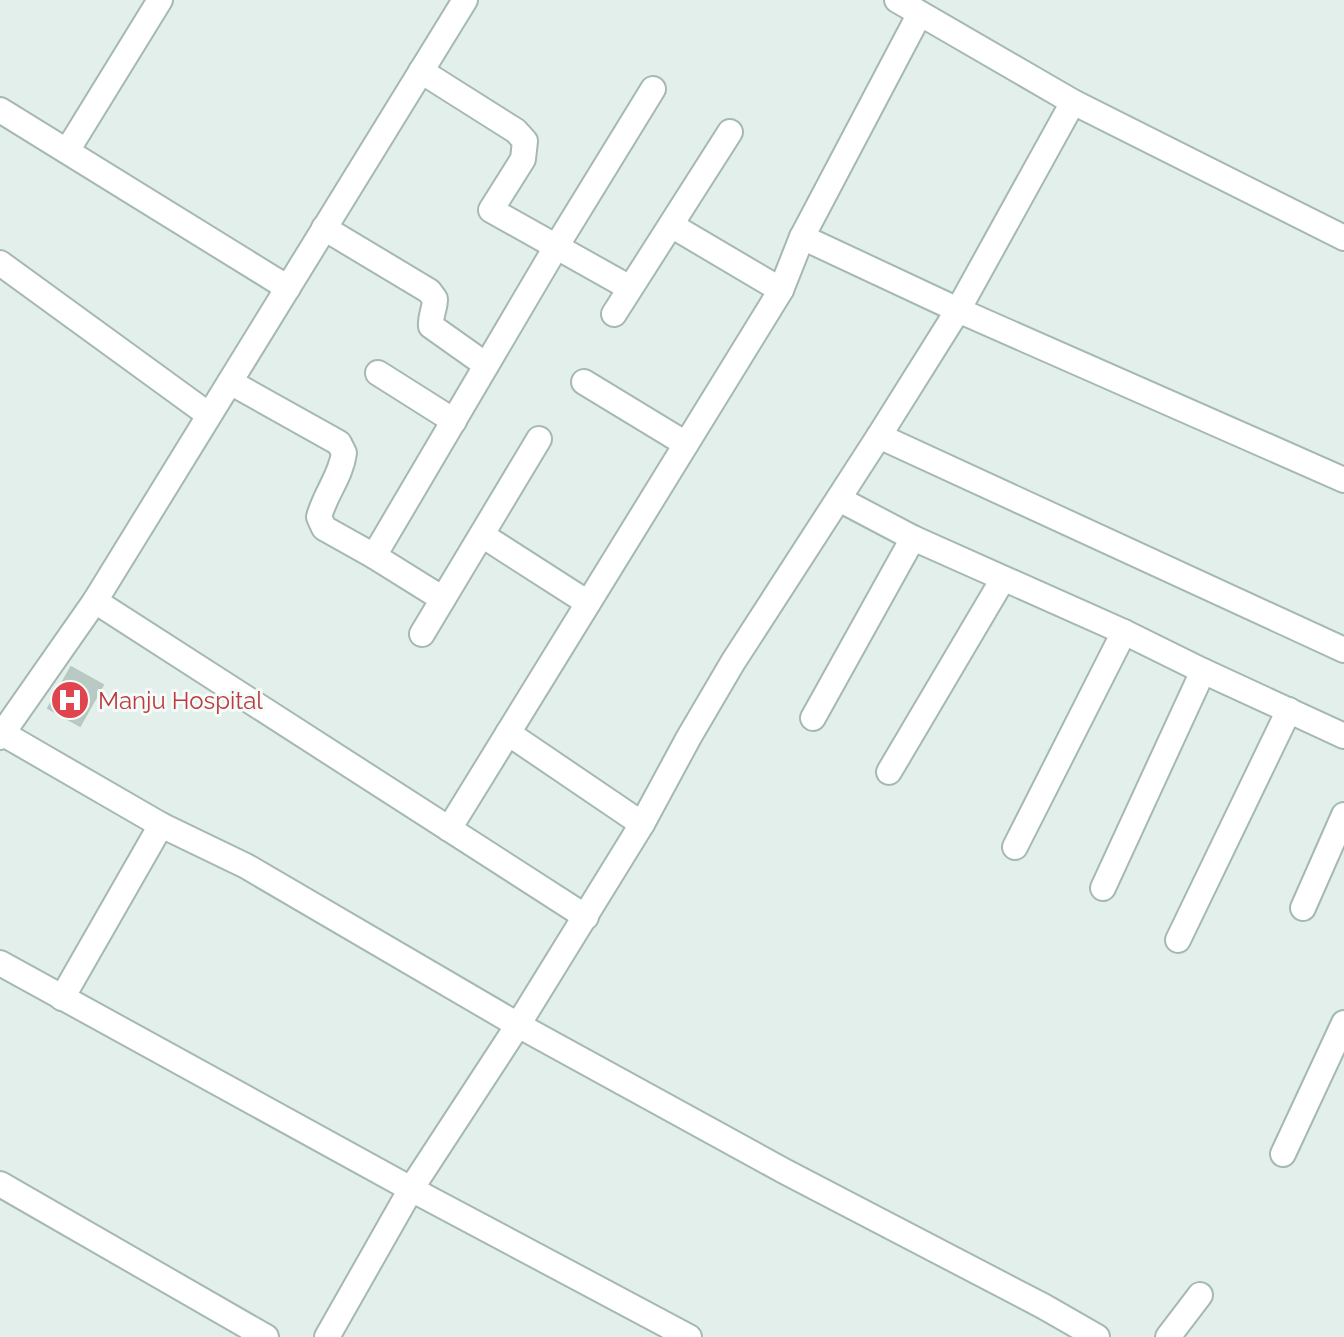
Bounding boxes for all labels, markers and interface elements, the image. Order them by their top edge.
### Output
hospital icon: Manju Hospital [49,679,91,721]
place label: Manju Hospital [98,686,263,715]

